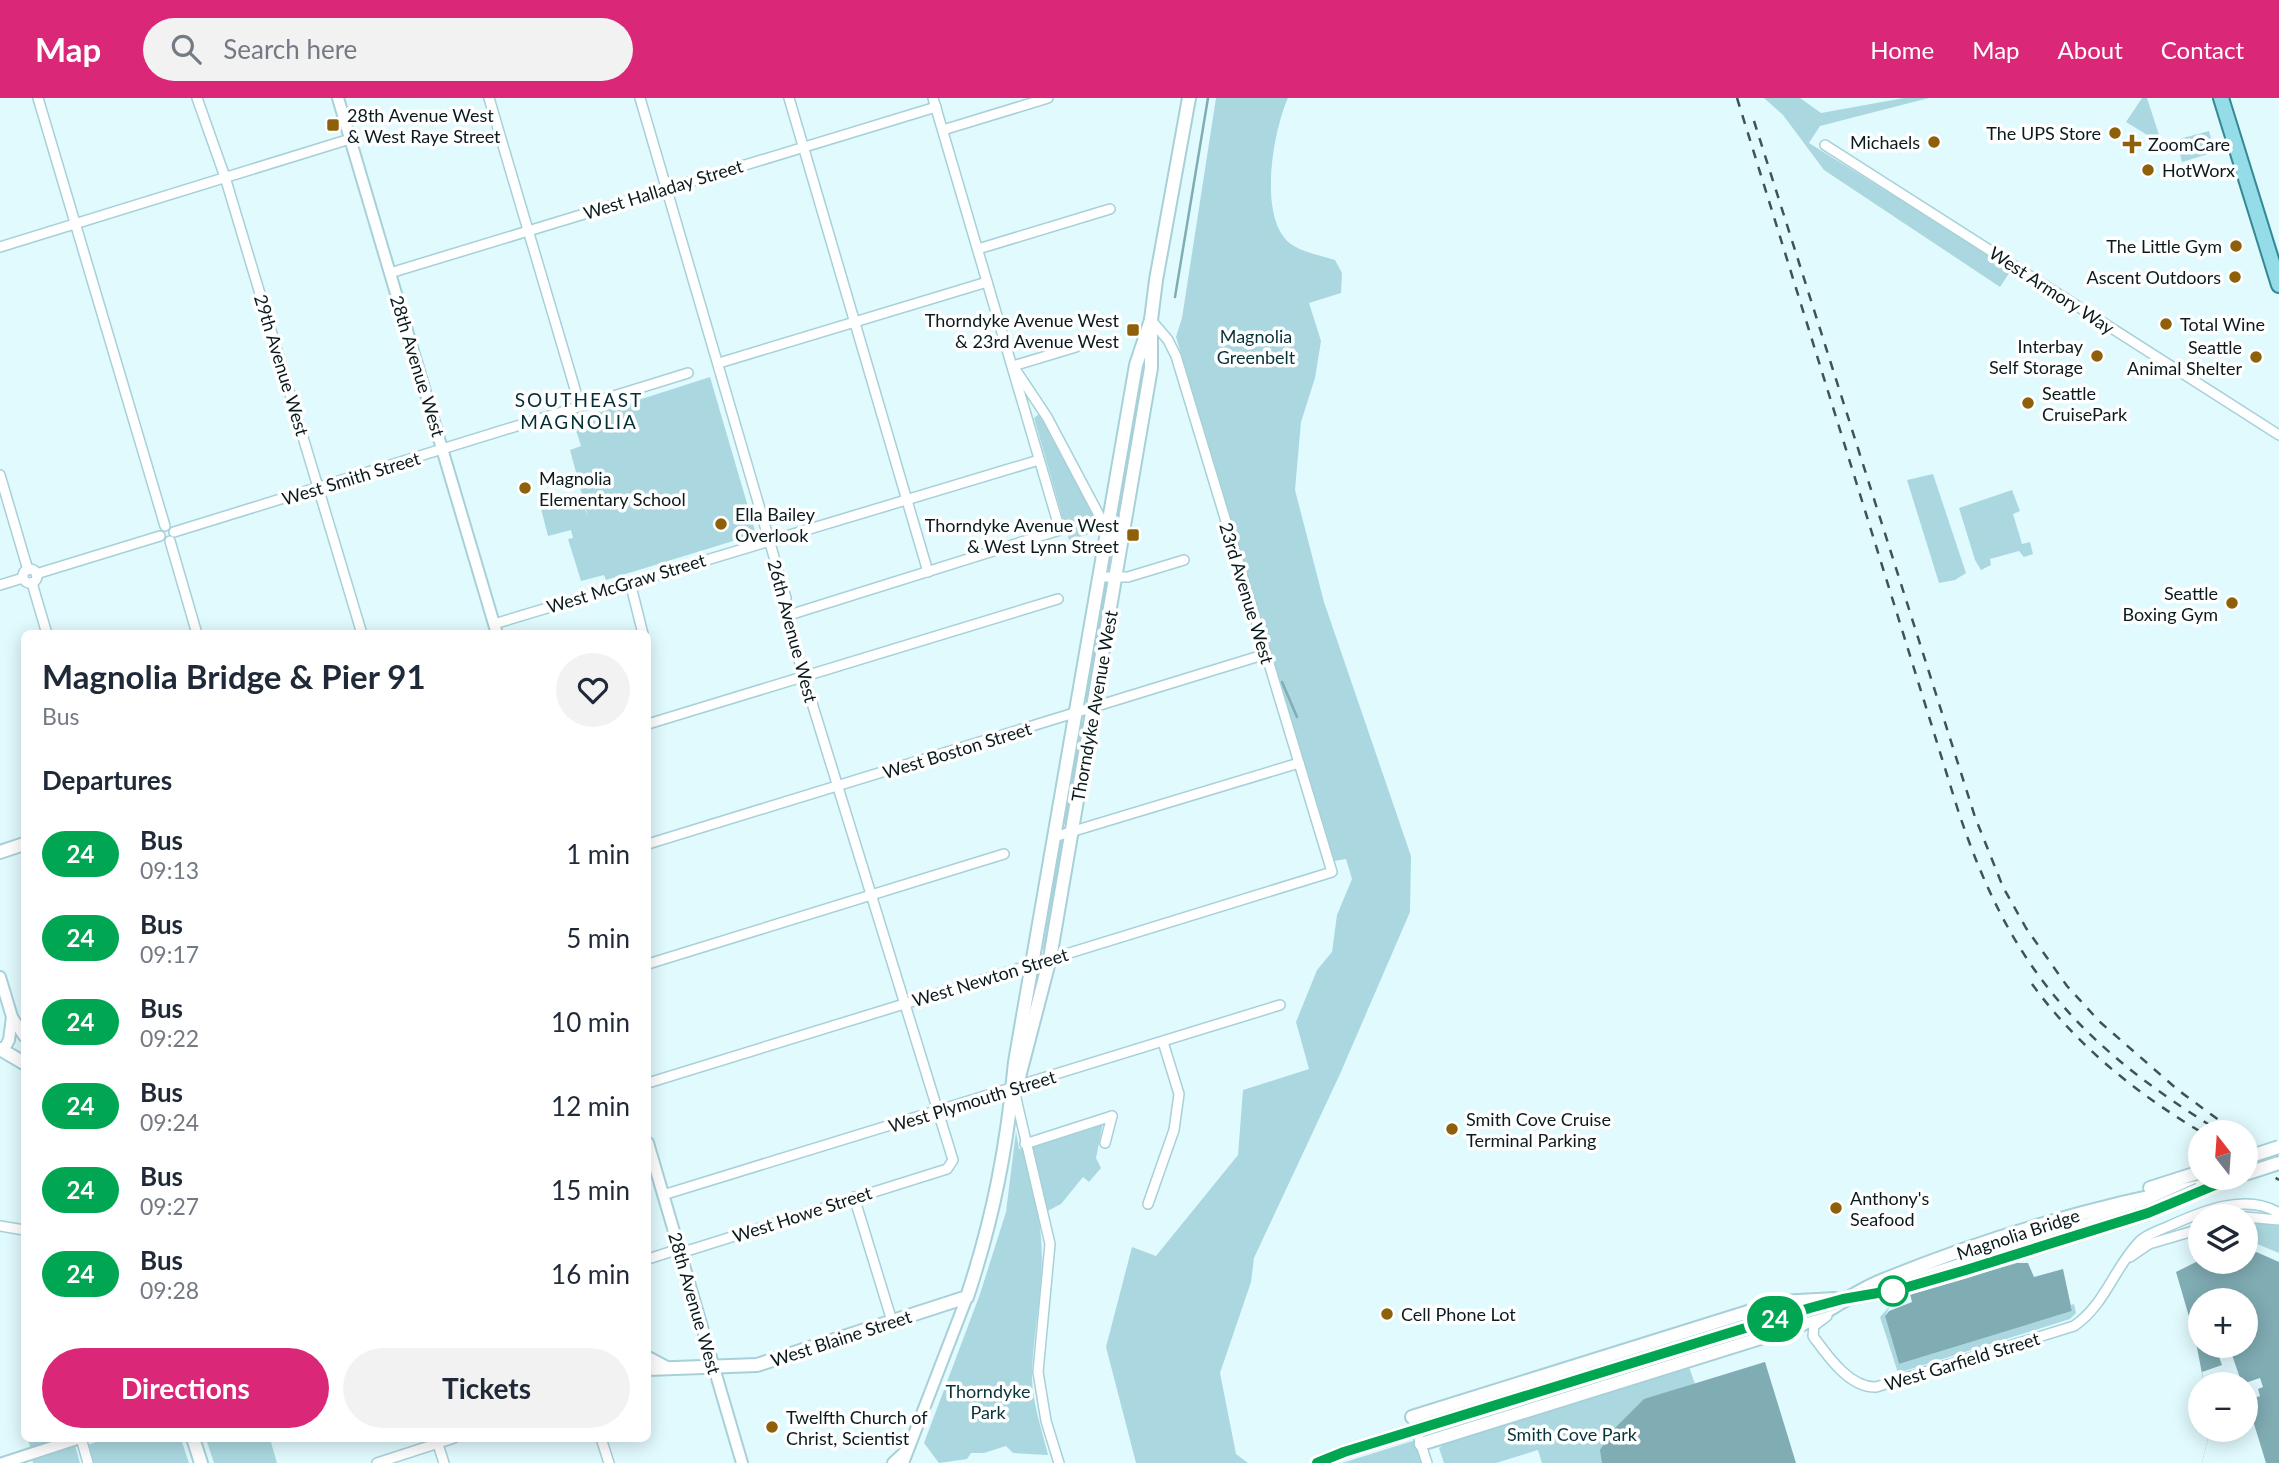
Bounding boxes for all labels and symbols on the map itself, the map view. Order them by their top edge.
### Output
place label: 28th Avenue West & West Raye Street [347,104,501,147]
marker: 28th Avenue West & West Raye Street [325,117,341,133]
place label: The UPS Store [1986,122,2101,144]
marker: The UPS Store [2107,125,2123,141]
place label: Michaels [1850,131,1920,153]
place label: ZoomCare [2148,133,2230,155]
marker: Michaels [1926,134,1942,150]
marker: ZoomCare [2122,134,2142,154]
street label: West Halladay Street [581,154,746,224]
place label: HotWorx [2162,159,2235,181]
marker: HotWorx [2140,162,2156,178]
place label: The Little Gym [2106,235,2222,257]
marker: The Little Gym [2228,238,2244,254]
street label: West Armory Way [1985,241,2119,339]
place label: Ascent Outdoors [2087,266,2221,288]
marker: Ascent Outdoors [2227,269,2243,285]
street label: 29th Avenue West [250,292,314,439]
street label: 28th Avenue West [386,293,450,440]
place label: Thorndyke Avenue West & 23rd Avenue West [925,309,1120,352]
place label: Total Wine [2180,313,2265,335]
marker: Total Wine [2158,316,2174,332]
marker: Thorndyke Avenue West & 23rd Avenue West [1125,322,1141,338]
park label: Magnolia Greenbelt [1217,325,1296,368]
place label: Interbay Self Storage [1989,335,2084,378]
place label: Seattle Animal Shelter [2127,336,2242,379]
marker: Interbay Self Storage [2089,348,2105,364]
marker: Seattle Animal Shelter [2248,349,2264,365]
place label: Seattle CruisePark [2042,382,2128,425]
district label: SOUTHEAST MAGNOLIA [515,388,643,433]
marker: Seattle CruisePark [2020,395,2036,411]
street label: West Smith Street [279,446,423,509]
place label: Magnolia Elementary School [539,467,686,510]
marker: Magnolia Elementary School [517,480,533,496]
place label: Ella Bailey Overlook [735,503,816,546]
place label: Thorndyke Avenue West & West Lynn Street [925,514,1120,557]
marker: Ella Bailey Overlook [713,516,729,532]
street label: 23rd Avenue West [1215,520,1279,667]
marker: Thorndyke Avenue West & West Lynn Street [1125,527,1141,543]
street label: West McGraw Street [544,548,709,618]
street label: 26th Avenue West [763,557,823,705]
place label: Seattle Boxing Gym [2123,582,2218,625]
marker: Seattle Boxing Gym [2224,595,2240,611]
street label: Thorndyke Avenue West [1066,608,1122,804]
street label: West Boston Street [880,717,1034,783]
street label: West Newton Street [909,943,1071,1011]
street label: West Plymouth Street [886,1065,1059,1137]
place label: Smith Cove Cruise Terminal Parking [1466,1108,1611,1151]
north arrow [2188,1120,2258,1190]
marker: Smith Cove Cruise Terminal Parking [1444,1121,1460,1137]
street label: West Howe Street [730,1181,875,1247]
place label: Anthony's Seafood [1850,1187,1929,1230]
marker: Anthony's Seafood [1828,1200,1844,1216]
street label: Magnolia Bridge [1954,1204,2082,1264]
street label: 28th Avenue West [664,1229,726,1377]
unlabelled marker [1878,1276,1908,1306]
line badge: 24 [1744,1296,1806,1342]
place label: Cell Phone Lot [1401,1303,1516,1325]
street label: West Blaine Street [768,1305,915,1371]
marker: Cell Phone Lot [1379,1306,1395,1322]
street label: West Garfield Street [1882,1327,2043,1395]
park label: Thorndyke Park [946,1380,1030,1423]
place label: Twelfth Church of Christ, Scientist [786,1406,928,1449]
marker: Twelfth Church of Christ, Scientist [764,1419,780,1435]
park label: Smith Cove Park [1507,1423,1638,1445]

